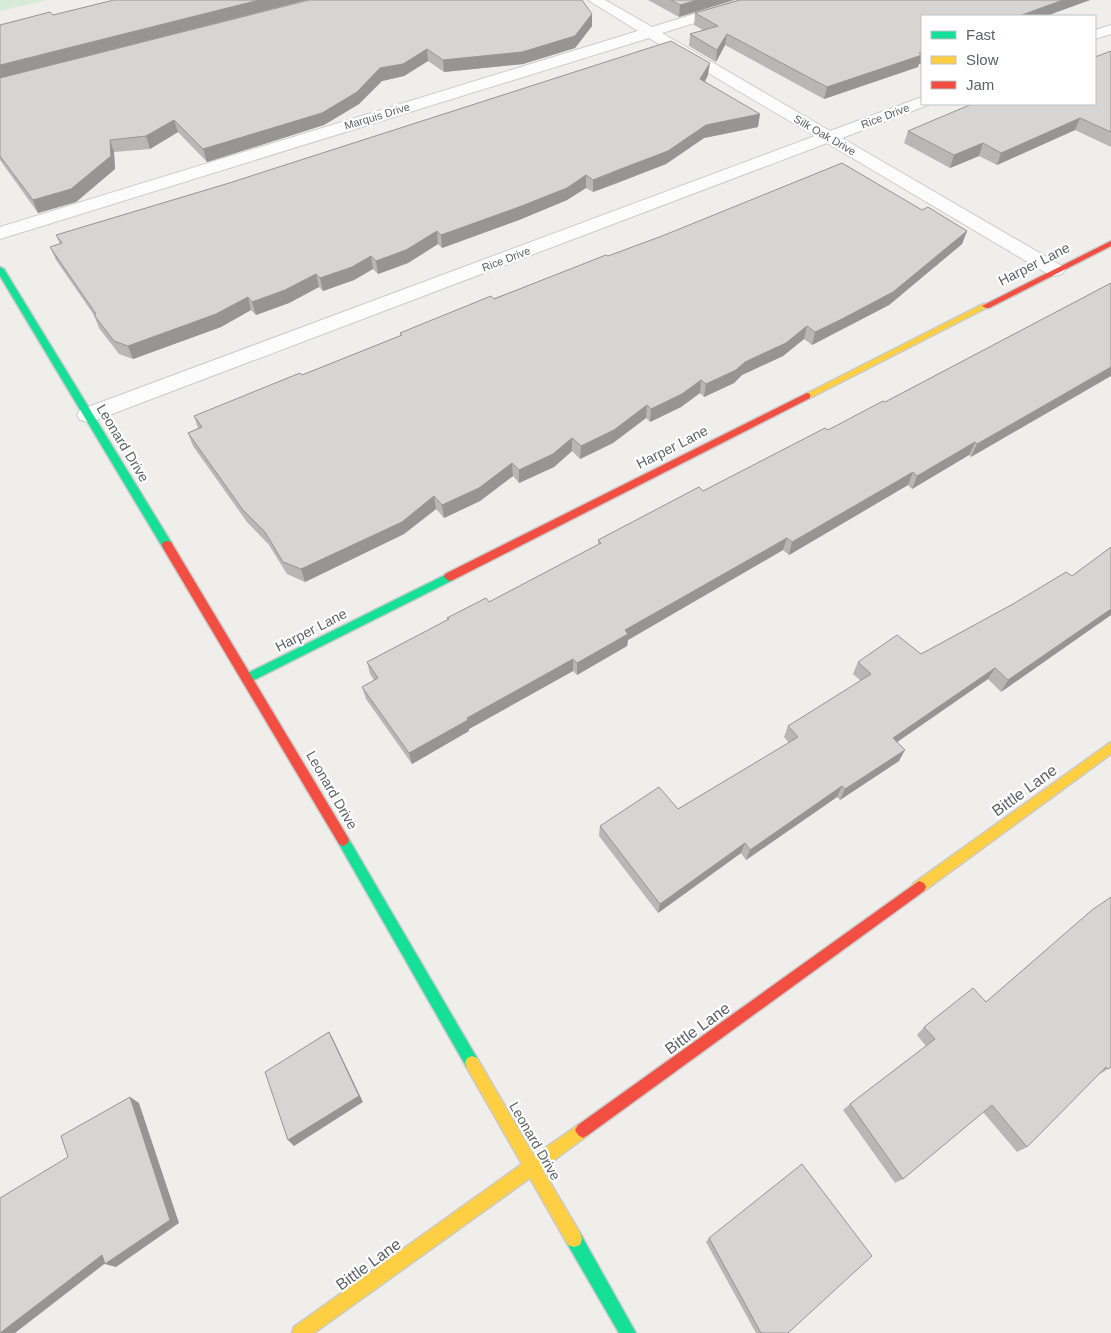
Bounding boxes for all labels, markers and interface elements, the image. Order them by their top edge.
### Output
legend [921,15,1096,105]
text: Fast [966,26,996,43]
text: Slow [966,51,999,68]
text: Jam [966,76,994,93]
street label: Marquis Drive [343,100,411,132]
street label: Rice Drive [859,101,911,131]
street label: Silk Oak Drive [792,112,858,158]
street label: Harper Lane [996,239,1072,289]
street label: Rice Drive [480,244,532,274]
street label: Leonard Drive [93,401,153,485]
street label: Harper Lane [634,422,710,472]
street label: Harper Lane [273,605,349,655]
street label: Leonard Drive [303,748,361,832]
street label: Bittle Lane [989,761,1060,820]
street label: Bittle Lane [662,999,733,1058]
street label: Leonard Drive [506,1099,564,1183]
street label: Bittle Lane [333,1235,404,1294]

